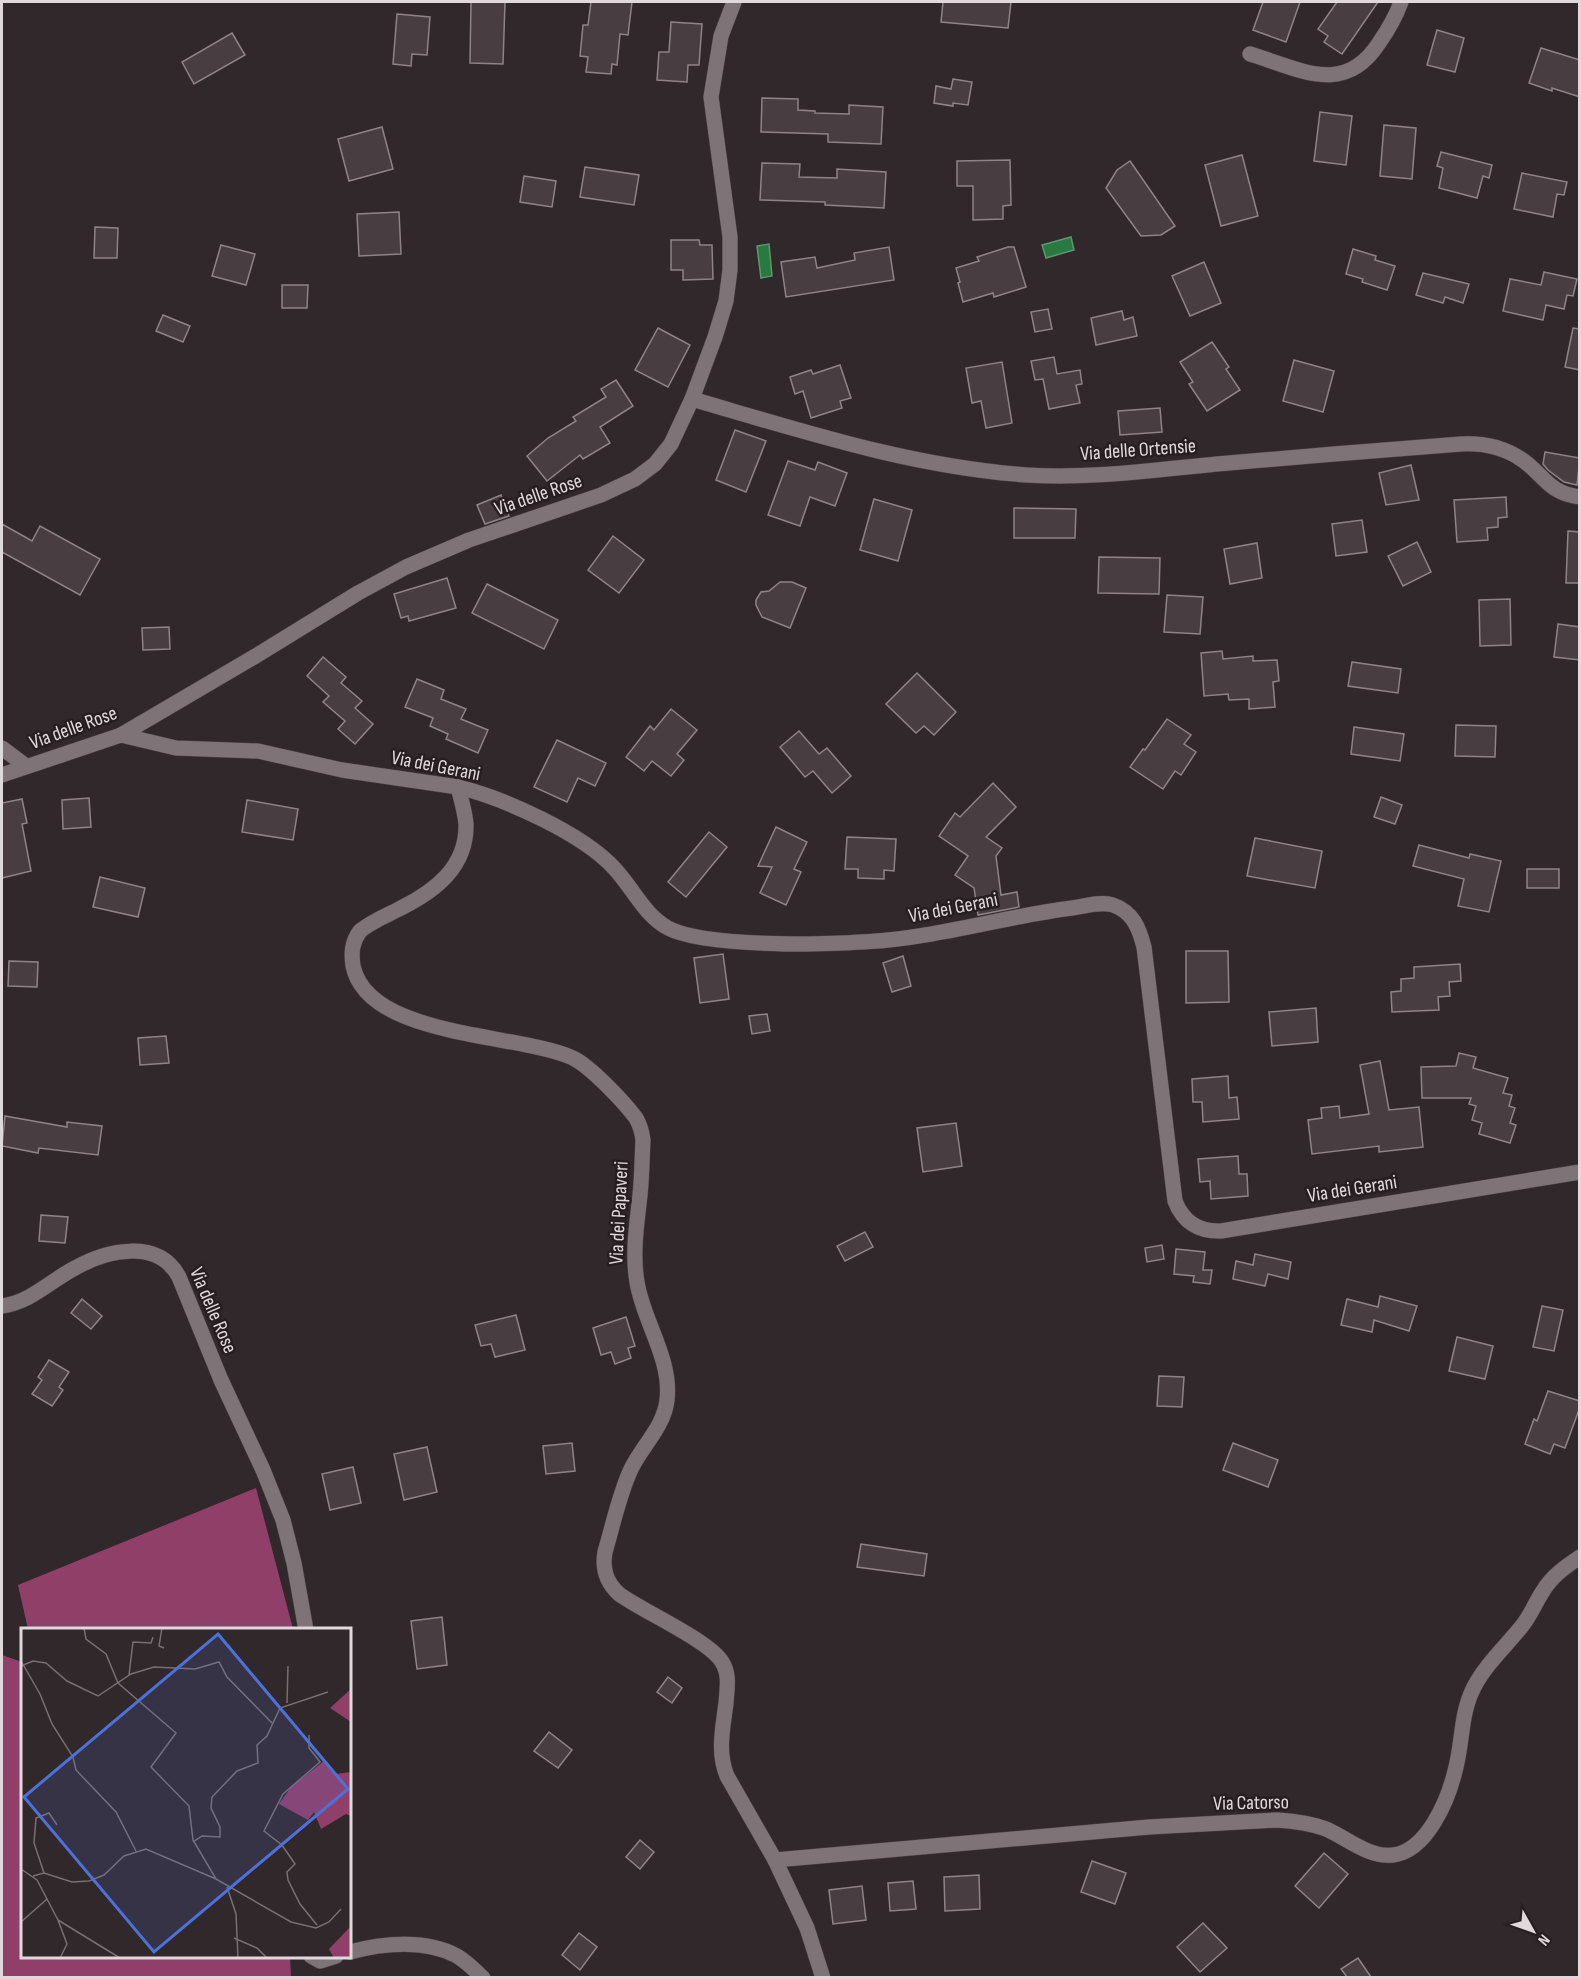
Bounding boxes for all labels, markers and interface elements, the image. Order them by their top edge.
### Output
street label: Via delle Ortensie [1079,434,1197,466]
street label: Via delle Rose [491,469,585,521]
street label: Via delle Rose [26,701,120,755]
street label: Via dei Gerani [389,746,482,786]
street label: Via dei Gerani [907,888,1000,928]
street label: Via dei Papaveri [604,1161,634,1265]
street label: Via dei Gerani [1306,1170,1399,1208]
street label: Via delle Rose [184,1264,242,1357]
inset map [21,1628,351,1958]
street label: Via Catorso [1213,1790,1289,1816]
north arrow [1503,1901,1563,1961]
text: N [1533,1930,1553,1949]

